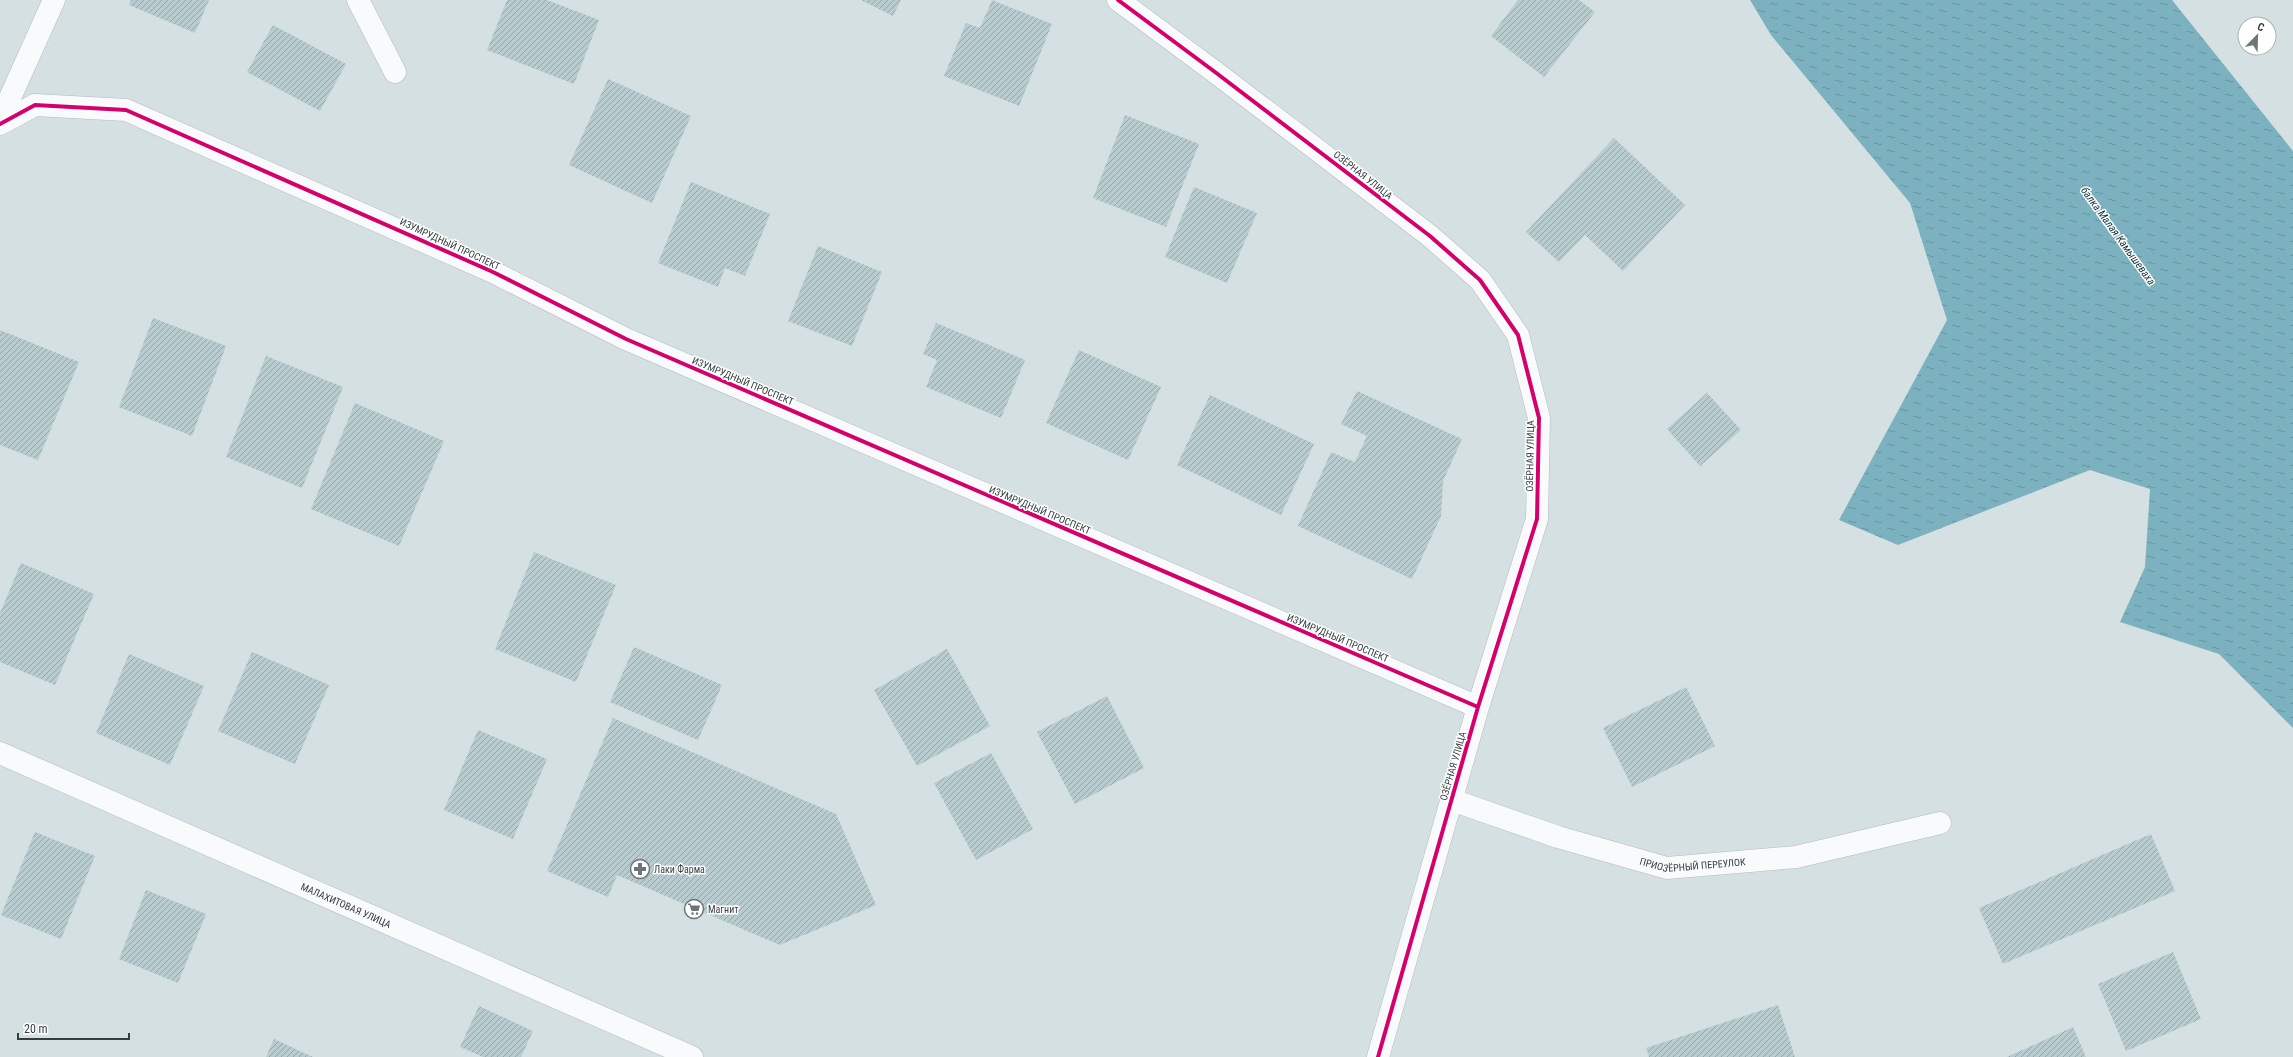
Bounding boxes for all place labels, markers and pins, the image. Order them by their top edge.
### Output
pharmacy icon: Лаки Фарма [629,858,651,880]
place label: Лаки Фарма [654,863,705,875]
supermarket icon: Магнит [683,898,705,920]
place label: Магнит [708,904,739,915]

